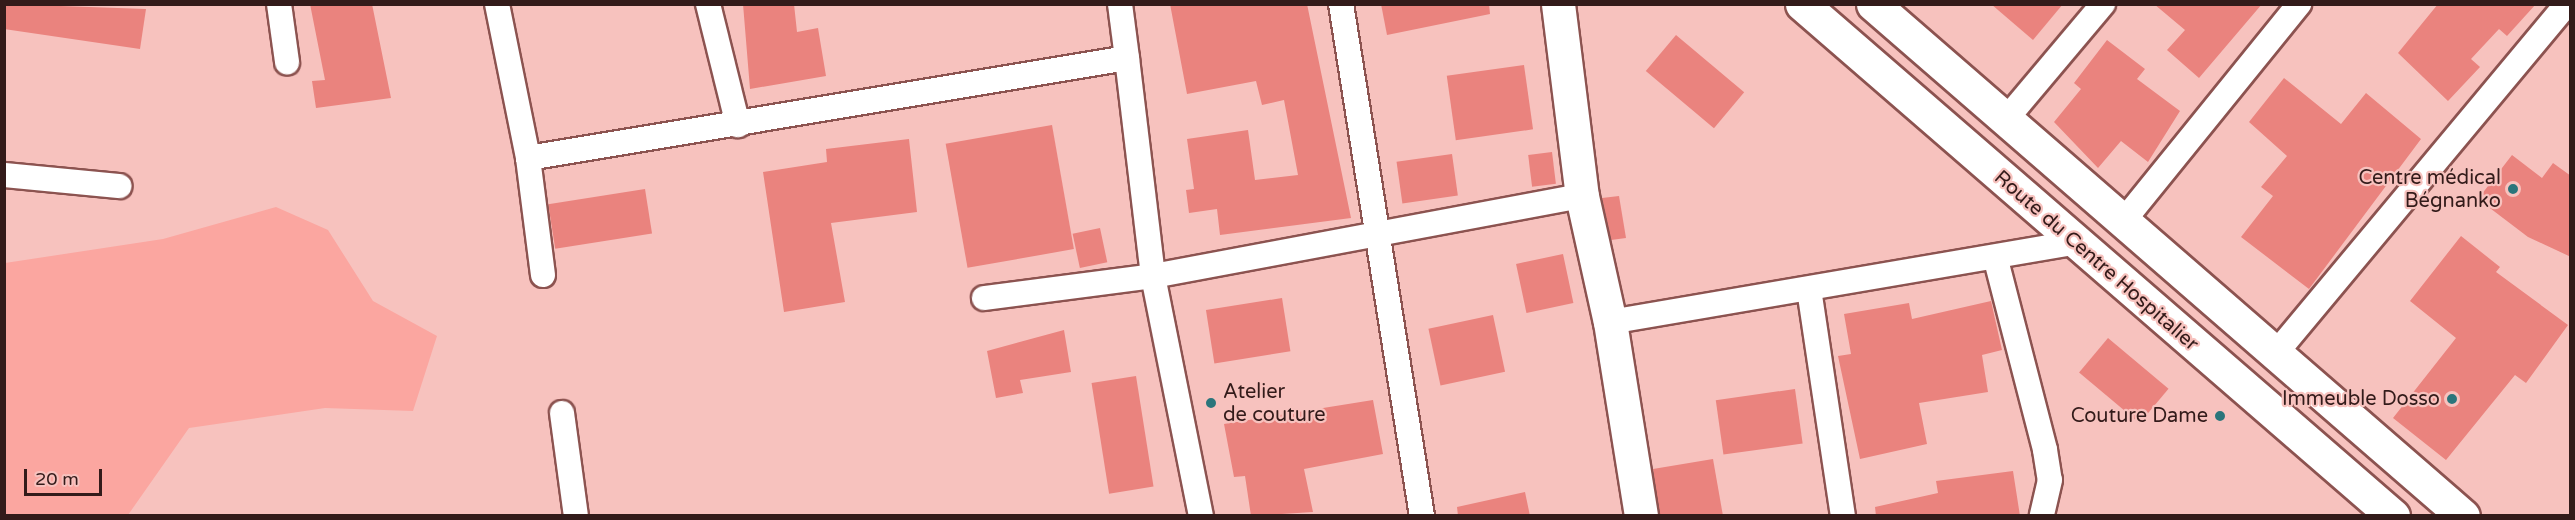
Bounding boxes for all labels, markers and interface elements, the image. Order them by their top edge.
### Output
street label: Route du Centre Hospitalier [1989,166,2203,356]
place label: Centre médical Bégnanko [2358,166,2501,213]
marker: Centre médical Bégnanko [2506,182,2520,196]
place label: Atelier de couture [1223,380,1326,427]
place label: Immeuble Dosso [2282,387,2440,411]
marker: Immeuble Dosso [2445,392,2459,406]
marker: Atelier de couture [1204,396,1218,410]
place label: Couture Dame [2071,404,2208,428]
marker: Couture Dame [2213,409,2227,423]
scale bar [27,457,105,495]
text: 20 m [35,468,79,490]

